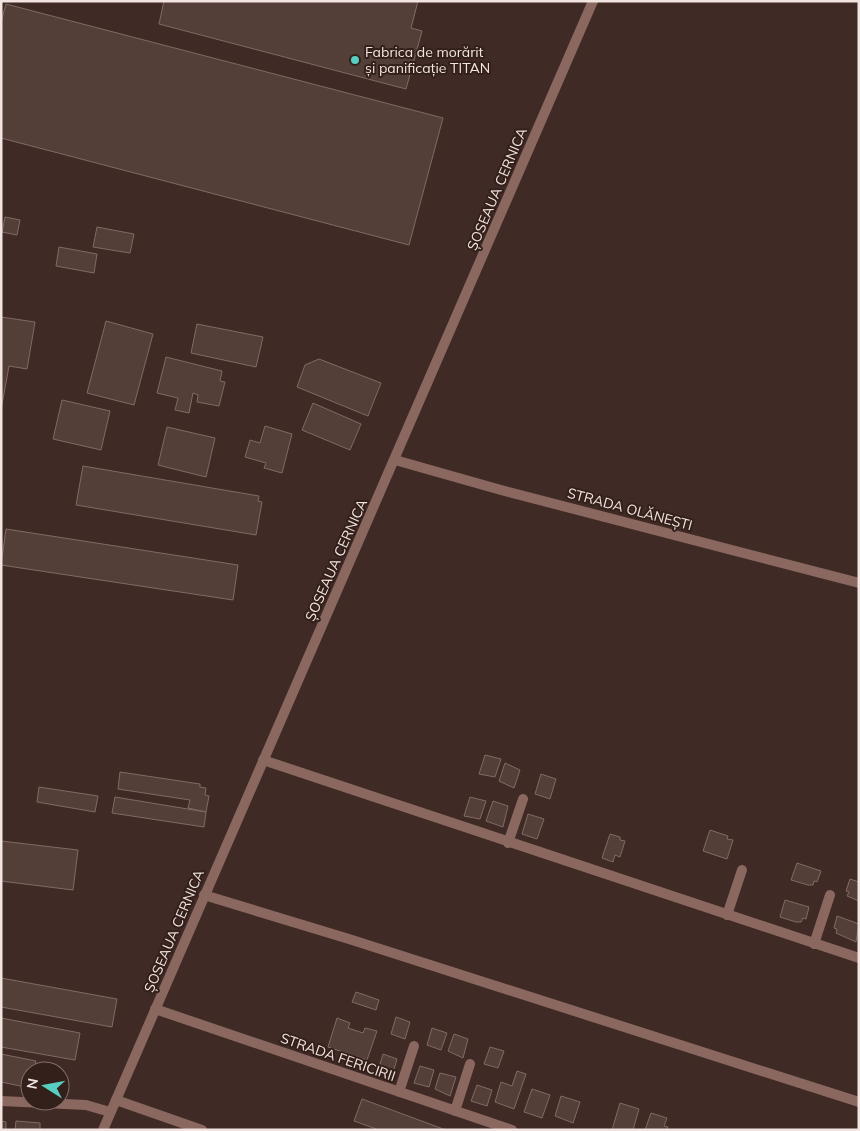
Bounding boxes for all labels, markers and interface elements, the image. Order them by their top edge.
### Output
place label: Fabrica de morărit și panificație TITAN [365,43,490,77]
marker: Fabrica de morărit și panificație TITAN [349,54,361,66]
street label: ȘOSEAUA CERNICA [463,124,531,253]
street label: STRADA OLĂNEȘTI [566,484,694,534]
street label: ȘOSEAUA CERNICA [301,495,371,624]
street label: ȘOSEAUA CERNICA [140,866,208,995]
street label: STRADA FERICIRII [278,1029,398,1085]
north arrow [20,1061,70,1111]
text: N [22,1077,42,1090]

